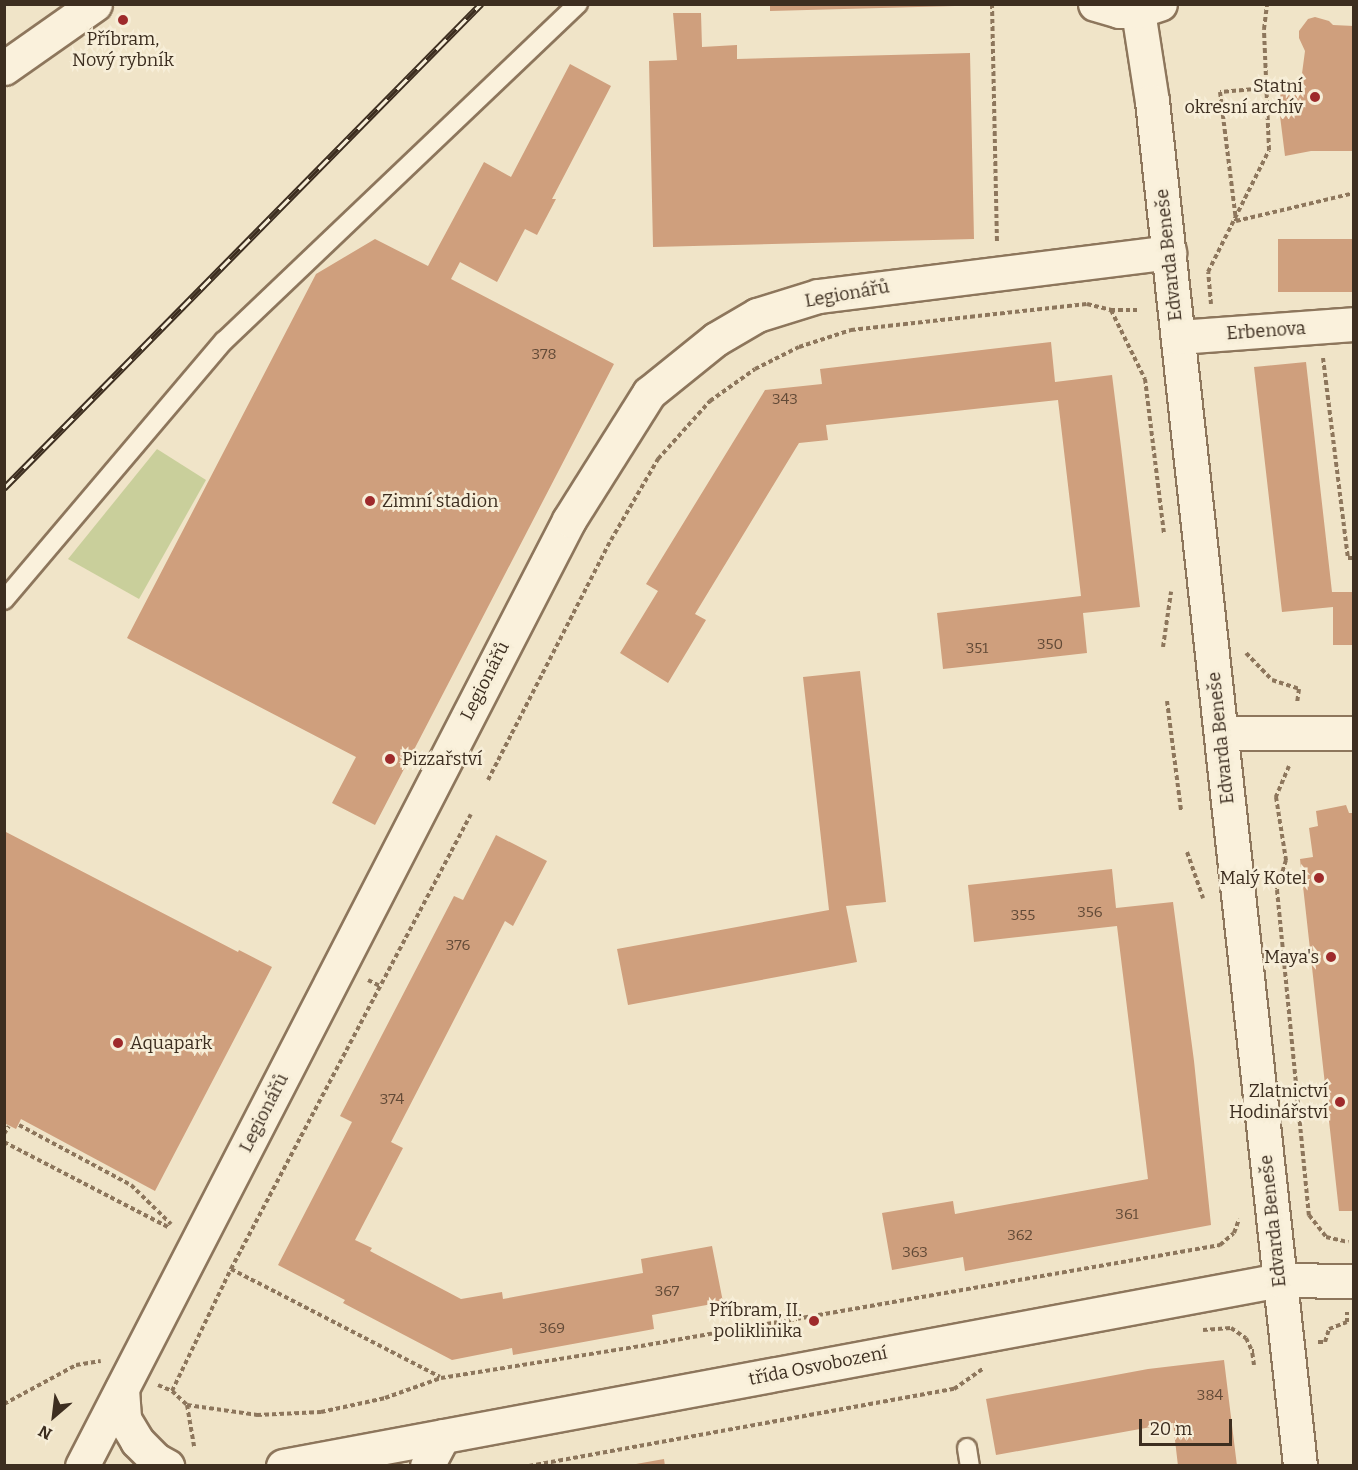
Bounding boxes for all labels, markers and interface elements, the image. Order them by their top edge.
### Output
marker: Příbram, Nový rybník [116,13,130,27]
place label: Příbram, Nový rybník [72,29,174,72]
place label: Statní okresní archív [1184,76,1303,118]
marker: Statní okresní archív [1308,90,1322,104]
street label: Edvarda Beneše [1151,188,1187,322]
street label: Legionářů [803,276,891,312]
street label: Erbenova [1226,317,1306,345]
house number: 378 [532,346,556,364]
house number: 343 [772,391,798,409]
place label: Zimní stadion [382,490,498,512]
marker: Zimní stadion [363,494,377,508]
house number: 350 [1037,636,1063,654]
street label: Legionářů [456,638,514,724]
house number: 351 [966,640,988,658]
street label: Edvarda Beneše [1203,671,1239,805]
place label: Pizzařství [402,748,482,770]
marker: Pizzařství [383,752,397,766]
place label: Malý Kotel [1220,867,1307,889]
marker: Malý Kotel [1312,871,1326,885]
house number: 356 [1077,904,1103,922]
house number: 355 [1011,907,1035,925]
house number: 376 [446,937,470,955]
place label: Maya's [1264,946,1319,968]
marker: Maya's [1324,950,1338,964]
place label: Aquapark [130,1032,212,1054]
marker: Aquapark [111,1036,125,1050]
street label: Legionářů [235,1070,293,1156]
place label: Zlatnictví Hodinářství [1229,1081,1328,1124]
house number: 374 [380,1091,404,1109]
marker: Zlatnictví Hodinářství [1333,1095,1347,1109]
street label: Edvarda Beneše [1255,1154,1291,1288]
house number: 361 [1115,1206,1139,1224]
house number: 362 [1007,1227,1033,1245]
house number: 363 [902,1244,928,1262]
house number: 367 [655,1283,679,1301]
place label: Příbram, II. poliklinika [709,1300,802,1342]
marker: Příbram, II. poliklinika [807,1314,821,1328]
house number: 369 [539,1320,565,1338]
street label: třída Osvobození [747,1342,889,1390]
north arrow [24,1386,84,1446]
house number: 384 [1197,1387,1223,1405]
scale bar [1142,1407,1235,1445]
text: 20 m [1150,1418,1192,1440]
text: N [35,1421,55,1444]

